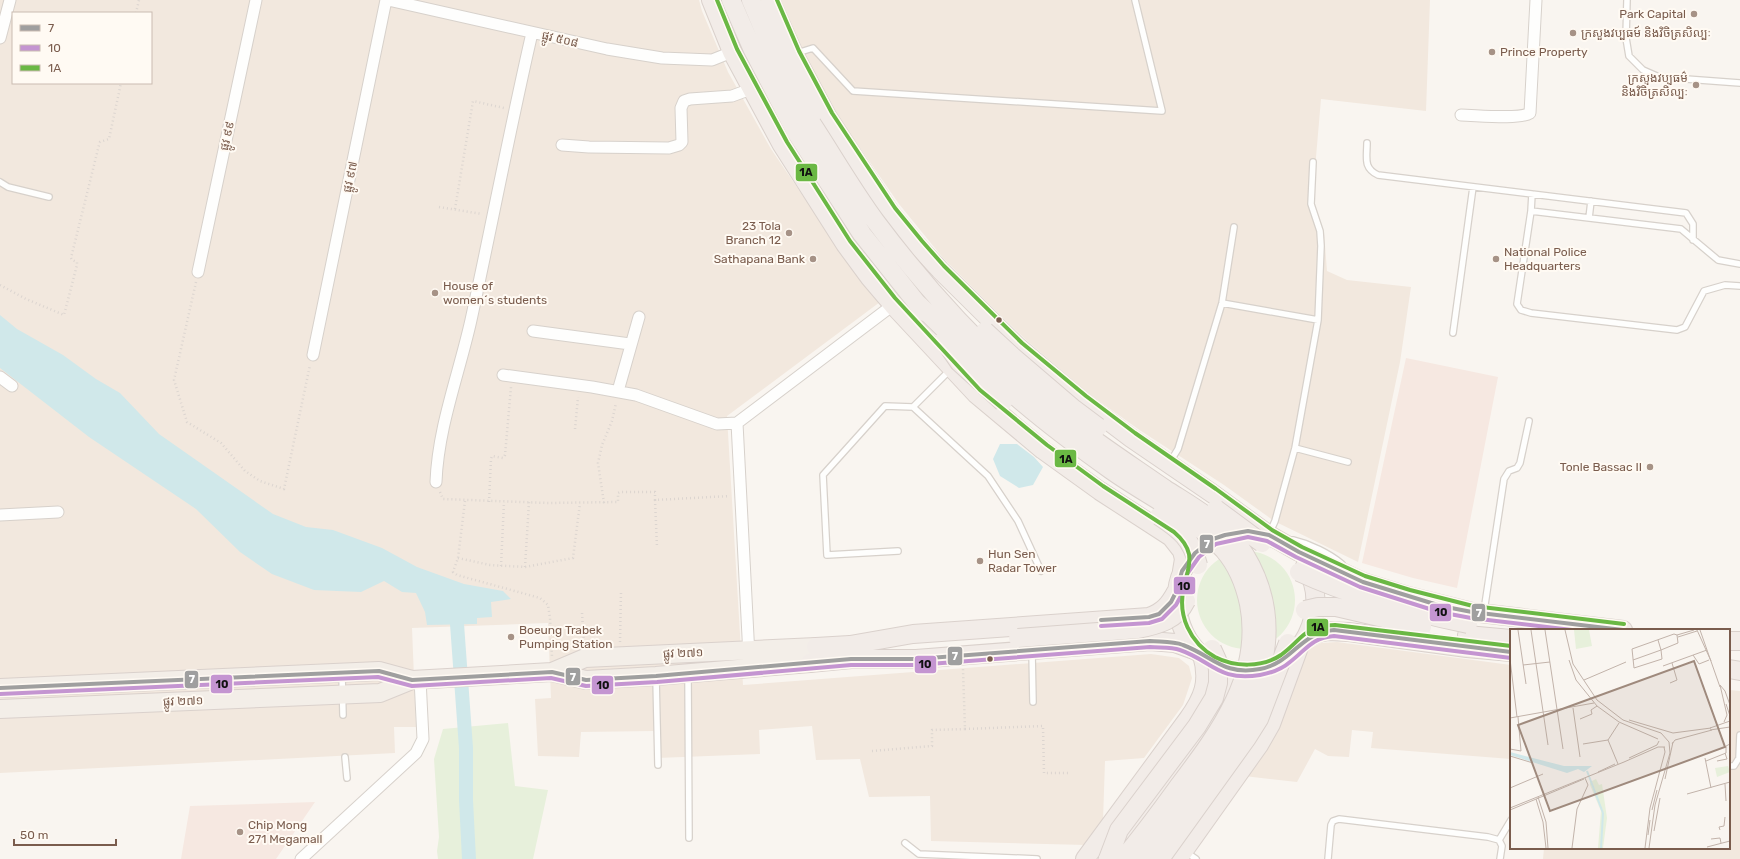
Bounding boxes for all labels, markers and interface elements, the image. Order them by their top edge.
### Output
place label: Park Capital [1619,7,1686,21]
marker: Park Capital [1689,9,1699,19]
legend [12,12,152,84]
text: 7 [48,21,54,35]
place label: ក្រសួងវប្បធម៍ និងវិចិត្រសិល្បៈ [1581,25,1711,40]
street label: ផ្លូវ ៥០៨ [539,28,580,53]
marker: ក្រសួងវប្បធម៍ និងវិចិត្រសិល្បៈ [1568,28,1578,38]
text: 10 [48,41,61,55]
place label: Prince Property [1500,45,1588,59]
marker: Prince Property [1487,47,1497,57]
text: 1A [48,61,61,75]
place label: ក្រសួងវប្បធម៌ និងវិចិត្រសិល្បៈ [1621,70,1688,99]
marker: ក្រសួងវប្បធម៌ និងវិចិត្រសិល្បៈ [1691,80,1701,90]
street label: ផ្លូវ ៩៩ [217,120,240,153]
street label: ផ្លូវ ៩៧ [340,160,364,195]
line badge: 1A [795,163,818,182]
text: 1A [799,166,813,179]
place label: 23 Tola Branch 12 [726,219,781,247]
marker: 23 Tola Branch 12 [784,228,794,238]
place label: National Police Headquarters [1504,245,1587,273]
place label: Sathapana Bank [714,252,806,266]
marker: Sathapana Bank [808,254,818,264]
marker: National Police Headquarters [1491,254,1501,264]
place label: House of women´s students [443,279,547,307]
marker: House of women´s students [430,288,440,298]
unlabelled marker [994,315,1004,325]
line badge: 1A [1054,449,1077,468]
text: 1A [1059,453,1073,466]
place label: Tonle Bassac II [1560,460,1642,474]
marker: Tonle Bassac II [1645,462,1655,472]
line badge: 7 [1199,534,1214,554]
text: 7 [1204,538,1211,551]
place label: Hun Sen Radar Tower [988,547,1057,575]
marker: Hun Sen Radar Tower [975,556,985,566]
line badge: 10 [1173,576,1196,595]
text: 10 [1178,580,1190,593]
line badge: 10 [1429,603,1452,622]
line badge: 7 [1471,603,1486,622]
text: 10 [1435,606,1447,619]
text: 7 [1476,607,1483,620]
line badge: 1A [1306,618,1329,637]
text: 1A [1311,621,1325,634]
place label: Boeung Trabek Pumping Station [519,623,613,651]
inset map [1510,629,1730,849]
marker: Boeung Trabek Pumping Station [506,632,516,642]
street label: ផ្លូវ ២៧១ [663,645,704,664]
line badge: 7 [947,646,963,666]
text: 7 [952,650,959,663]
unlabelled marker [985,654,995,664]
line badge: 10 [914,655,937,674]
text: 10 [919,658,931,671]
line badge: 7 [565,667,581,686]
line badge: 7 [184,670,199,689]
text: 7 [570,671,577,684]
text: 7 [189,673,196,686]
line badge: 10 [210,674,233,694]
line badge: 10 [591,675,614,695]
text: 10 [216,678,228,691]
text: 10 [597,679,609,692]
street label: ផ្លូវ ២៧១ [163,693,204,712]
place label: Chip Mong 271 Megamall [248,818,323,846]
scale bar [14,821,116,847]
marker: Chip Mong 271 Megamall [235,827,245,837]
text: 50 m [20,828,48,842]

